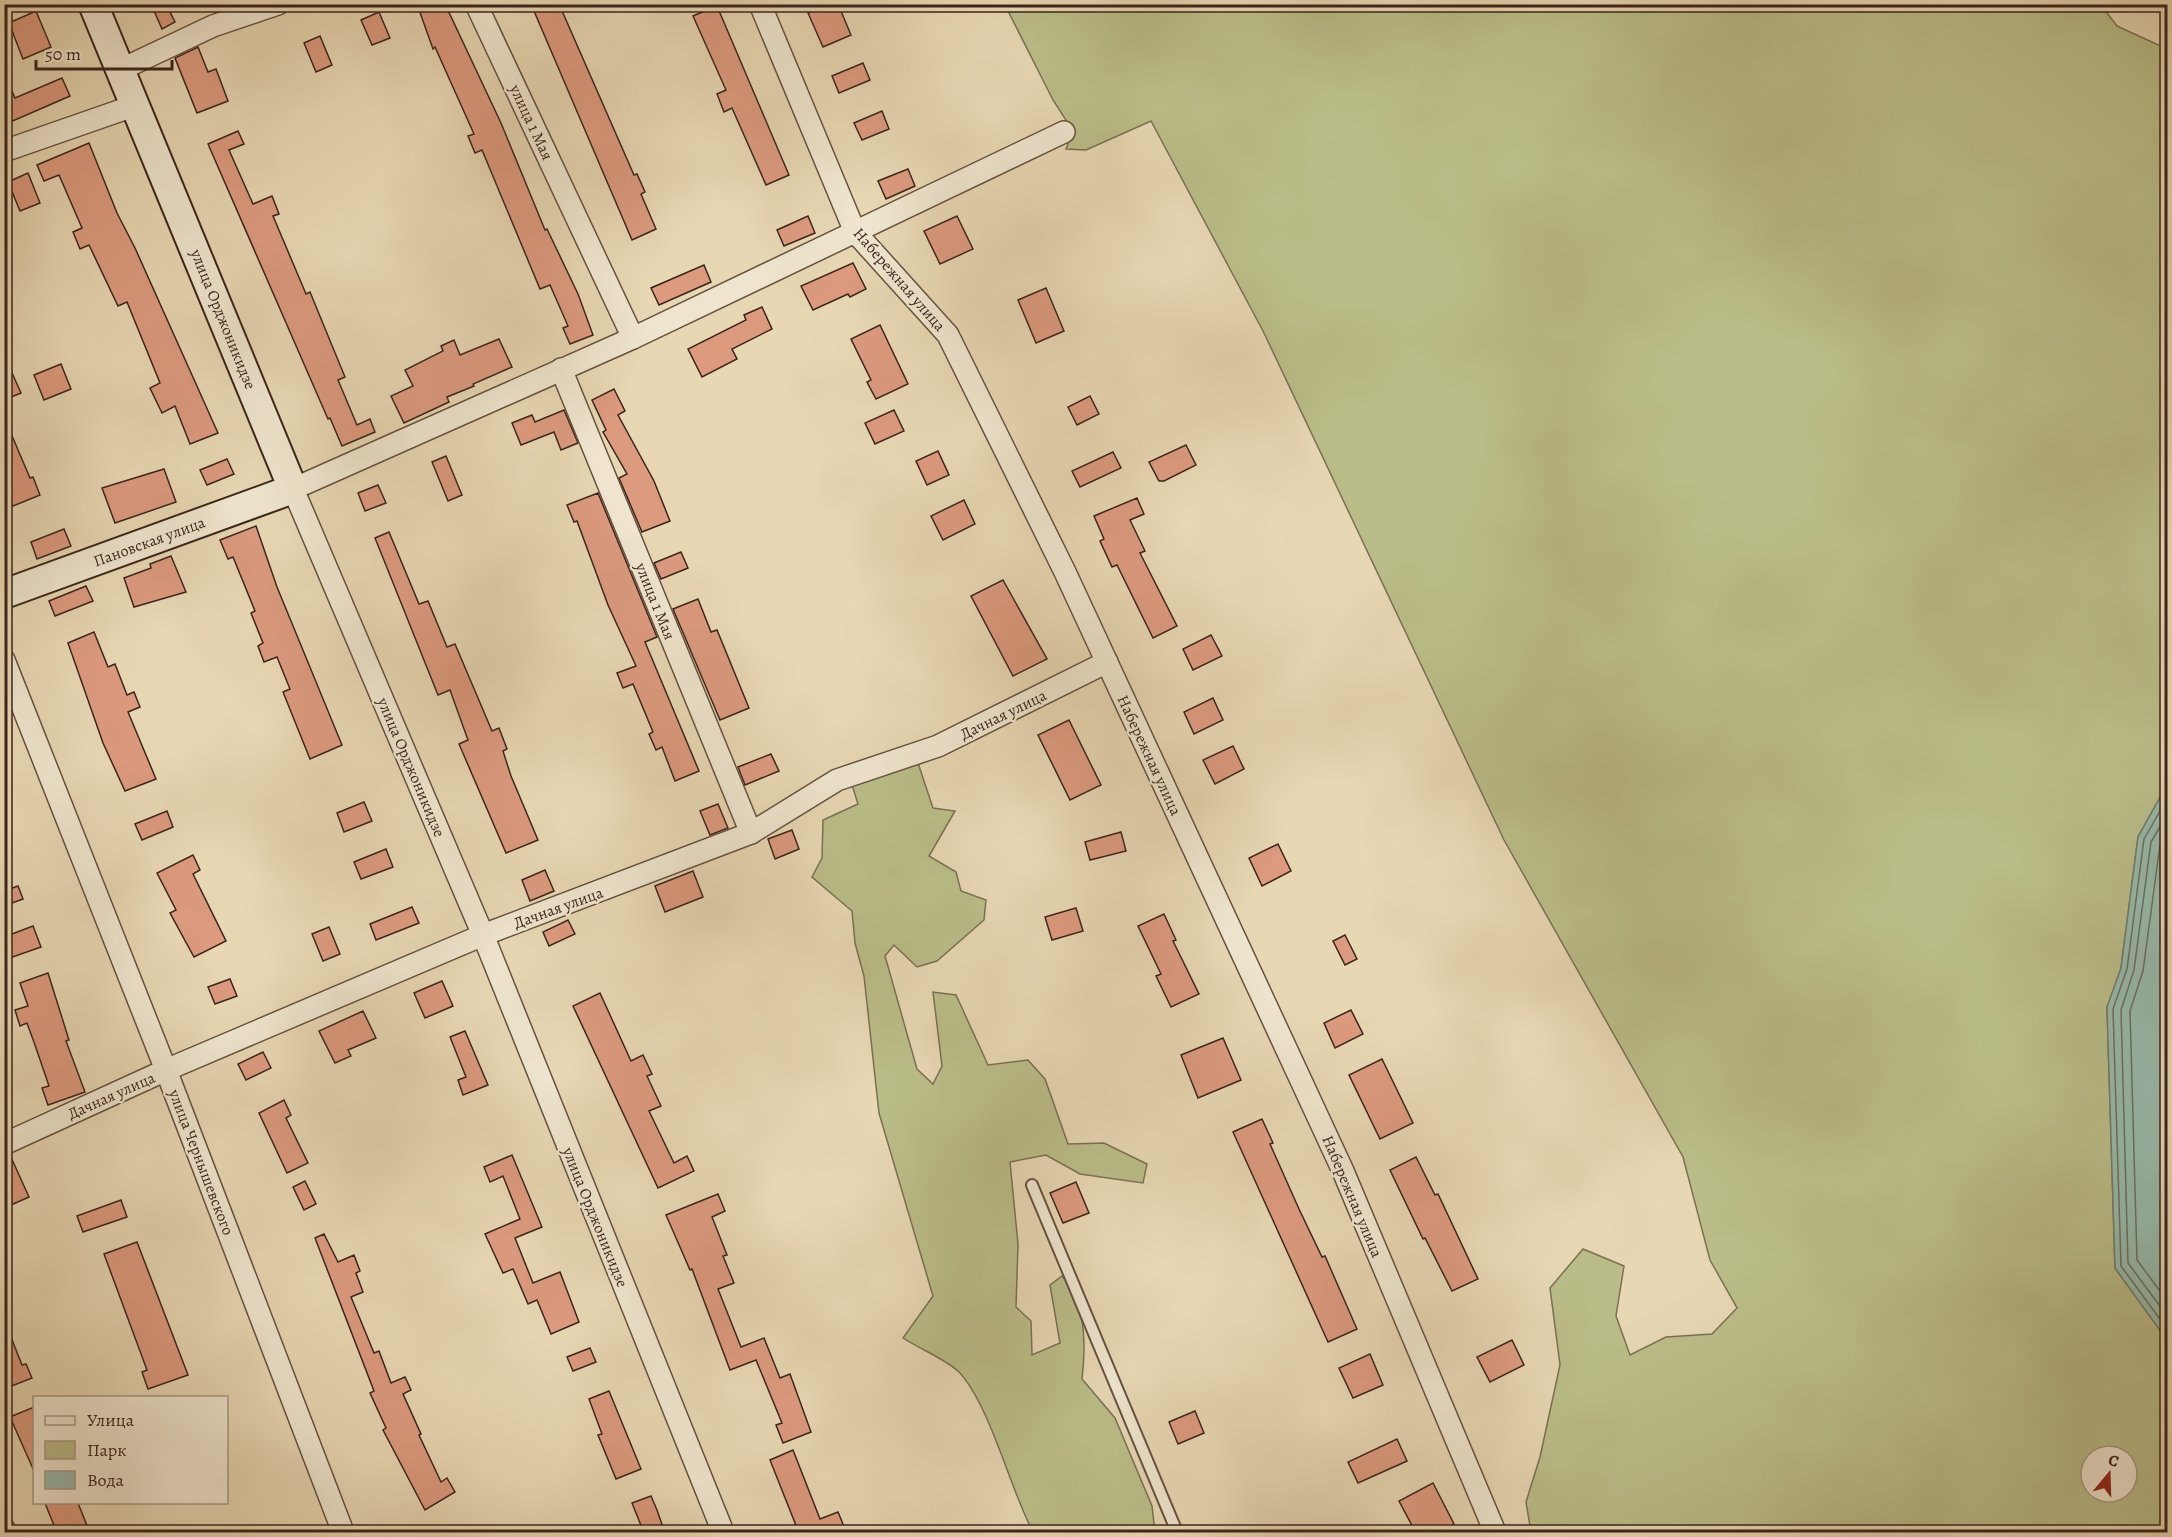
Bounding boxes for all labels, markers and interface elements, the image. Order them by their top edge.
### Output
scale bar [36,33,172,71]
text: 50 m [45,42,81,66]
street label: улица 1 Мая [504,80,558,164]
street label: Набережная улица [848,223,951,337]
street label: улица Орджоникидзе [184,245,261,393]
street label: Пановская улица [90,511,209,572]
street label: улица 1 Мая [629,559,681,643]
street label: Дачная улица [957,684,1051,745]
street label: Набережная улица [1112,692,1187,820]
street label: улица Орджоникидзе [371,693,450,841]
street label: Дачная улица [511,881,607,934]
street label: Дачная улица [64,1067,159,1125]
street label: улица Чернышевского [163,1085,239,1239]
street label: Набережная улица [1316,1132,1388,1261]
street label: улица Орджоникидзе [556,1143,633,1291]
legend [33,1396,228,1504]
text: Улица [87,1408,135,1432]
text: Парк [87,1438,127,1462]
north arrow [2079,1444,2139,1504]
text: С [2105,1449,2122,1473]
text: Вода [87,1468,125,1492]

